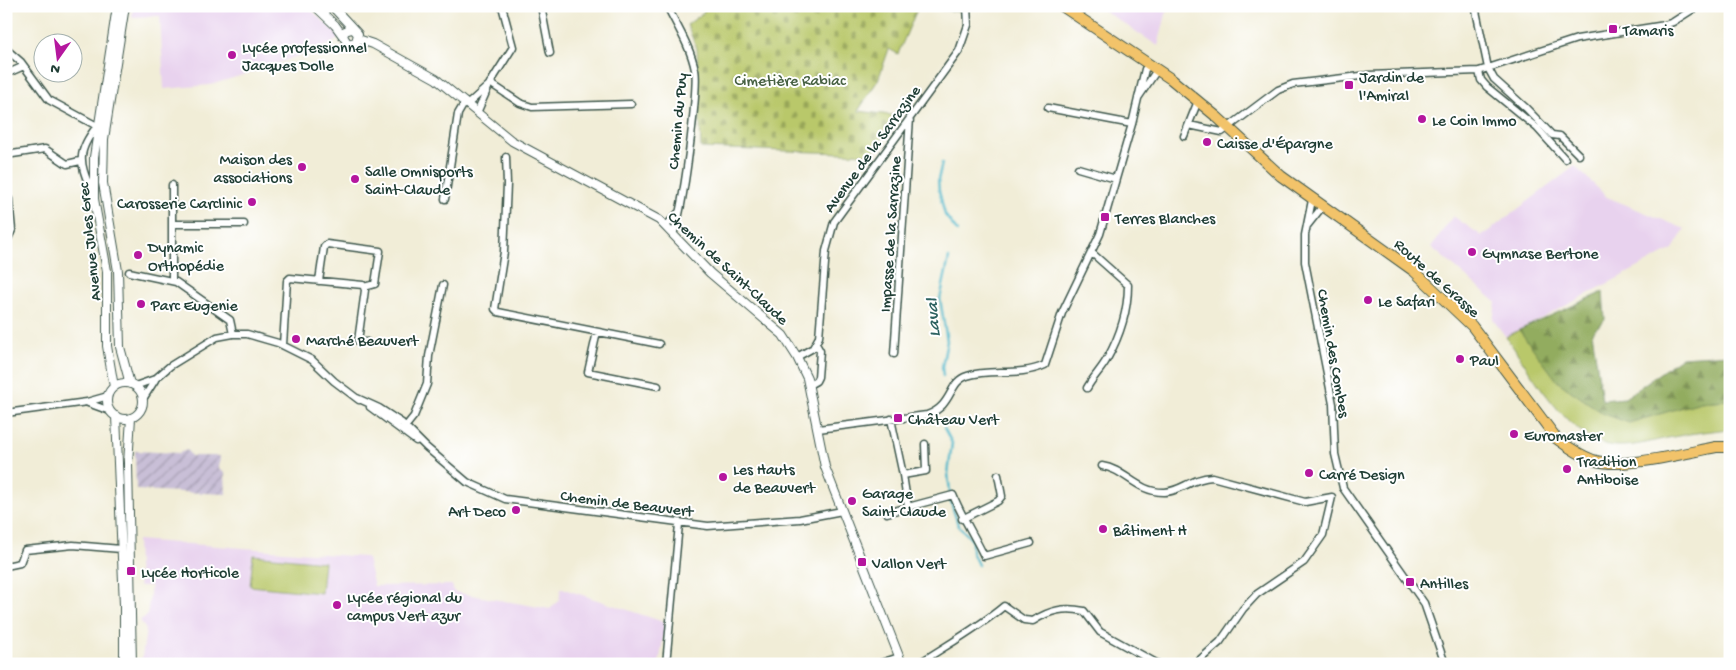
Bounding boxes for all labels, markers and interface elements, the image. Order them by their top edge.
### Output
marker: Tamaris [1607,23,1619,35]
place label: Tamaris [1622,23,1674,42]
north arrow [32,32,82,82]
place label: Lycée professionnel Jacques Dolle [242,40,367,77]
marker: Lycée professionnel Jacques Dolle [226,49,238,61]
text: N [49,59,62,78]
place label: Jardin de l'Amiral [1359,70,1425,107]
street label: Chemin du Puy [666,72,693,170]
park label: Cimetière Rabiac [734,73,846,92]
marker: Jardin de l'Amiral [1343,79,1355,91]
street label: Avenue de la Sarrazine [821,82,927,217]
marker: Le Coin Immo [1416,113,1428,125]
place label: Le Coin Immo [1432,113,1517,132]
marker: Caisse d'Épargne [1201,136,1213,148]
place label: Caisse d'Épargne [1217,136,1333,155]
place label: Maison des associations [213,152,293,189]
street label: Impasse de la Sarrazine [878,155,907,313]
marker: Maison des associations [296,161,308,173]
place label: Salle Omnisports Saint-Claude [365,164,474,201]
marker: Salle Omnisports Saint-Claude [349,173,361,185]
street label: Avenue Jules Grec [76,181,107,302]
place label: Carosserie Carclinic [117,196,243,215]
marker: Carosserie Carclinic [246,196,258,208]
street label: Chemin de Saint-Claude [662,209,792,331]
marker: Terres Blanches [1099,211,1111,223]
place label: Terres Blanches [1114,211,1216,230]
street label: Route de Grasse [1389,236,1483,324]
place label: Dynamic Orthopédie [147,240,225,277]
marker: Gymnase Bertone [1466,246,1478,258]
place label: Gymnase Bertone [1482,246,1599,265]
marker: Dynamic Orthopédie [132,249,144,261]
street label: Chemin des Combes [1311,288,1352,420]
marker: Le Safari [1362,294,1374,306]
place label: Le Safari [1378,294,1435,313]
water label: Laval [923,297,946,338]
marker: Parc Eugenie [135,298,147,310]
place label: Parc Eugenie [150,298,239,317]
marker: Marché Beauvert [290,333,302,345]
place label: Marché Beauvert [306,333,420,352]
marker: Paul [1454,353,1466,365]
place label: Paul [1469,353,1499,372]
marker: Château Vert [892,412,904,424]
place label: Château Vert [908,412,1000,431]
marker: Euromaster [1508,428,1520,440]
place label: Euromaster [1524,428,1603,447]
place label: Tradition Antiboise [1576,454,1639,491]
place label: Les Hauts de Beauvert [733,462,816,499]
marker: Tradition Antiboise [1561,463,1573,475]
marker: Carré Design [1303,467,1315,479]
place label: Carré Design [1319,467,1405,486]
marker: Les Hauts de Beauvert [717,471,729,483]
place label: Garage Saint Claude [862,486,947,523]
street label: Chemin de Beauvert [559,488,695,523]
marker: Garage Saint Claude [846,495,858,507]
place label: Art Deco [448,504,506,523]
marker: Art Deco [510,504,522,516]
marker: Bâtiment H [1097,523,1109,535]
place label: Bâtiment H [1112,523,1188,542]
marker: Vallon Vert [856,556,868,568]
place label: Vallon Vert [871,556,947,575]
marker: Lycée Horticole [125,565,137,577]
place label: Lycée Horticole [141,565,240,584]
marker: Antilles [1404,576,1416,588]
place label: Antilles [1420,576,1469,595]
place label: Lycée régional du campus Vert azur [347,590,462,627]
marker: Lycée régional du campus Vert azur [331,599,343,611]

